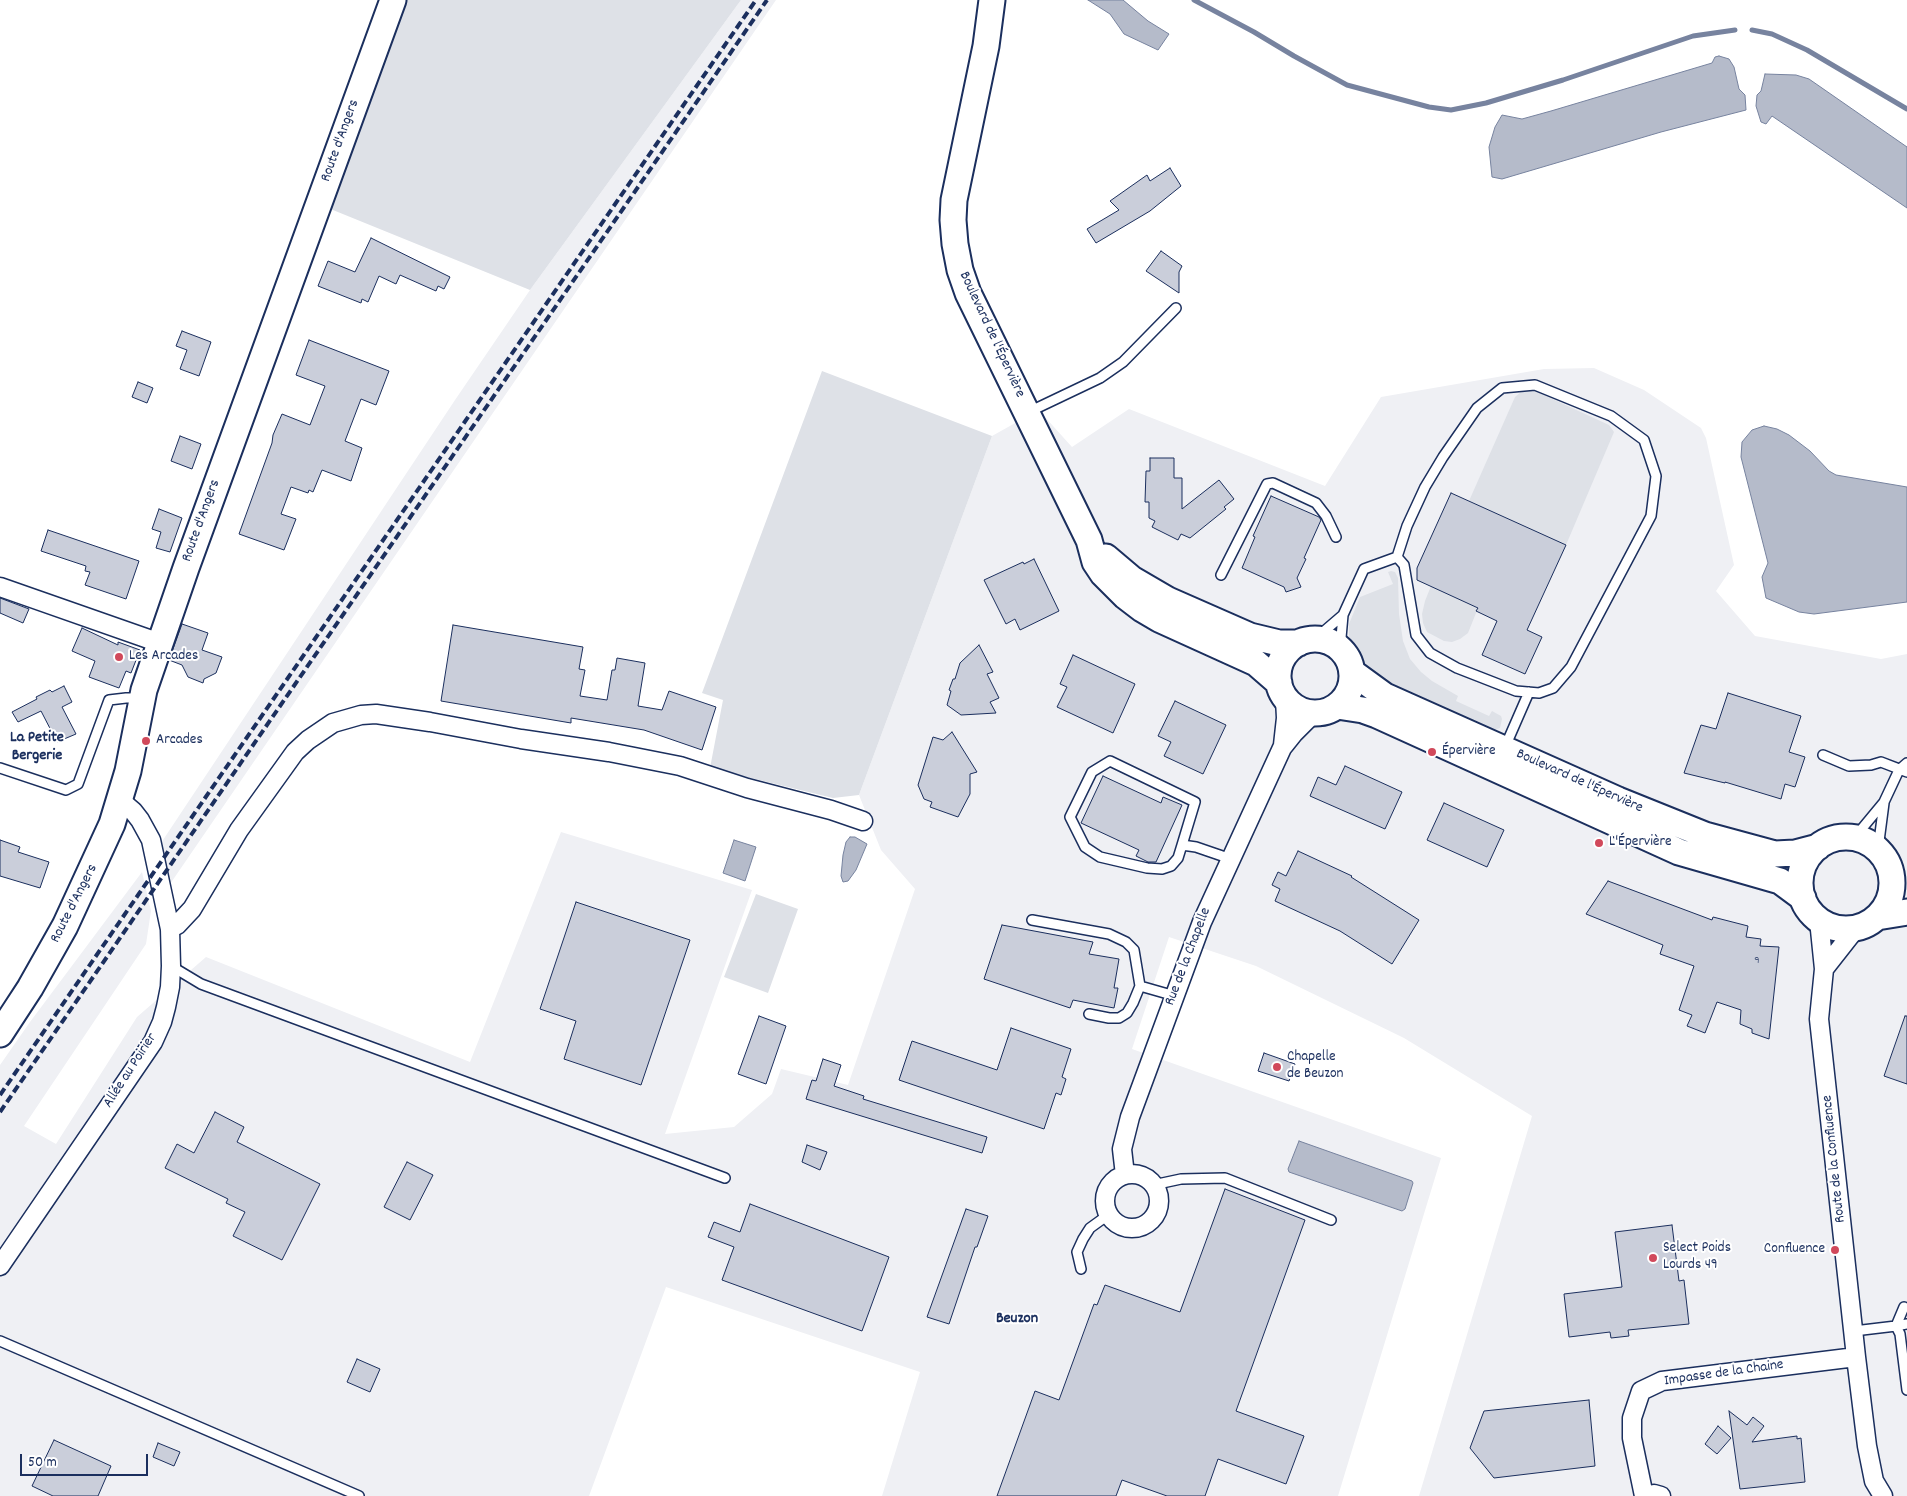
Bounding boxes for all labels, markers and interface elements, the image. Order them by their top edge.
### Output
street label: Route d'Angers [318,97,364,185]
street label: Boulevard de l'Épervière [954,269,1028,401]
street label: Route d'Angers [179,477,225,565]
place label: Les Arcades [129,648,198,666]
marker: Les Arcades [113,651,125,663]
district label: La Petite Bergerie [10,729,64,767]
place label: Arcades [156,732,203,750]
marker: Arcades [140,735,152,747]
place label: Épervière [1442,743,1496,761]
marker: Épervière [1426,746,1438,758]
street label: Boulevard de l'Épervière [1513,746,1645,818]
place label: L'Épervière [1609,834,1672,852]
marker: L'Épervière [1593,837,1605,849]
street label: Route d'Angers [47,862,103,946]
street label: Rue de la Chapelle [1162,905,1216,1009]
house number: 9 [1754,954,1760,968]
street label: Allée au Poirier [100,1030,162,1112]
place label: Chapelle de Beuzon [1287,1049,1344,1084]
marker: Chapelle de Beuzon [1271,1061,1283,1073]
street label: Route de la Confluence [1819,1094,1851,1224]
place label: Select Poids Lourds 49 [1663,1240,1731,1275]
place label: Confluence [1764,1241,1825,1259]
marker: Confluence [1829,1244,1841,1256]
marker: Select Poids Lourds 49 [1647,1252,1659,1264]
district label: Beuzon [996,1310,1038,1330]
street label: Impasse de la Chaine [1663,1357,1785,1391]
scale bar [22,1444,150,1476]
text: 50 m [28,1452,57,1474]

